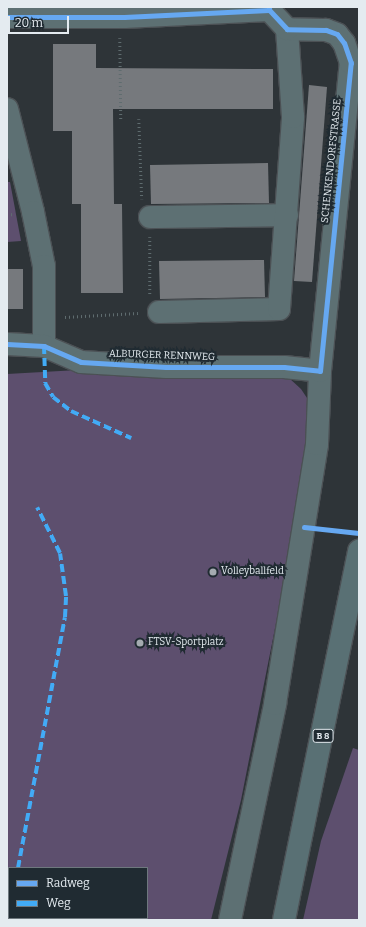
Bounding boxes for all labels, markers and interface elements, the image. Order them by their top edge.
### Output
scale bar [10,8,71,34]
text: 20 m [15,16,43,30]
street label: SCHENKENDORFSTRASSE [320,98,344,224]
street label: ALBURGER RENNWEG [109,348,215,364]
place label: Volleyballfeld [221,566,284,578]
marker: Volleyballfeld [208,567,218,577]
place label: FTSV-Sportplatz [148,637,224,649]
marker: FTSV-Sportplatz [135,638,145,648]
road number: B 8 [312,729,334,743]
legend [8,867,148,919]
text: Radweg [46,876,90,890]
text: Weg [46,896,71,910]

